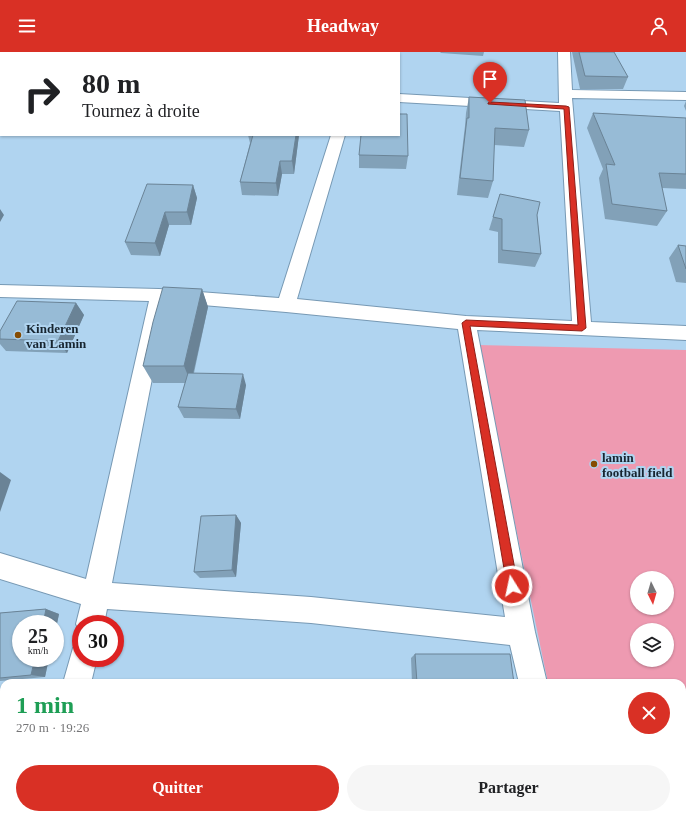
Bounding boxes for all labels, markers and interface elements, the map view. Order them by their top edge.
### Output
icon: menu [16,15,38,37]
icon: person [648,15,670,37]
text: Headway [307,16,379,36]
pin [473,62,507,103]
icon: right [16,68,68,120]
text: 80 m [82,68,140,99]
icon: arrive [479,68,501,90]
text: Tournez à droite [82,101,200,121]
place label: Kinderen van Lamin [26,321,87,351]
marker: Kinderen van Lamin [13,330,23,340]
place label: lamin football field [602,450,673,480]
marker: lamin football field [589,459,599,469]
position arrow [491,565,533,607]
north arrow [630,571,674,615]
map controls [630,571,674,667]
speed limit sign: 30 [72,615,124,667]
button: layers [630,623,674,667]
text: 25 [28,625,48,647]
text: km/h [28,645,48,656]
text: 1 min [16,692,74,718]
button: close [628,692,670,734]
text: 270 m · 19:26 [16,720,89,735]
button: Quitter [16,765,339,811]
button: Partager [347,765,670,811]

